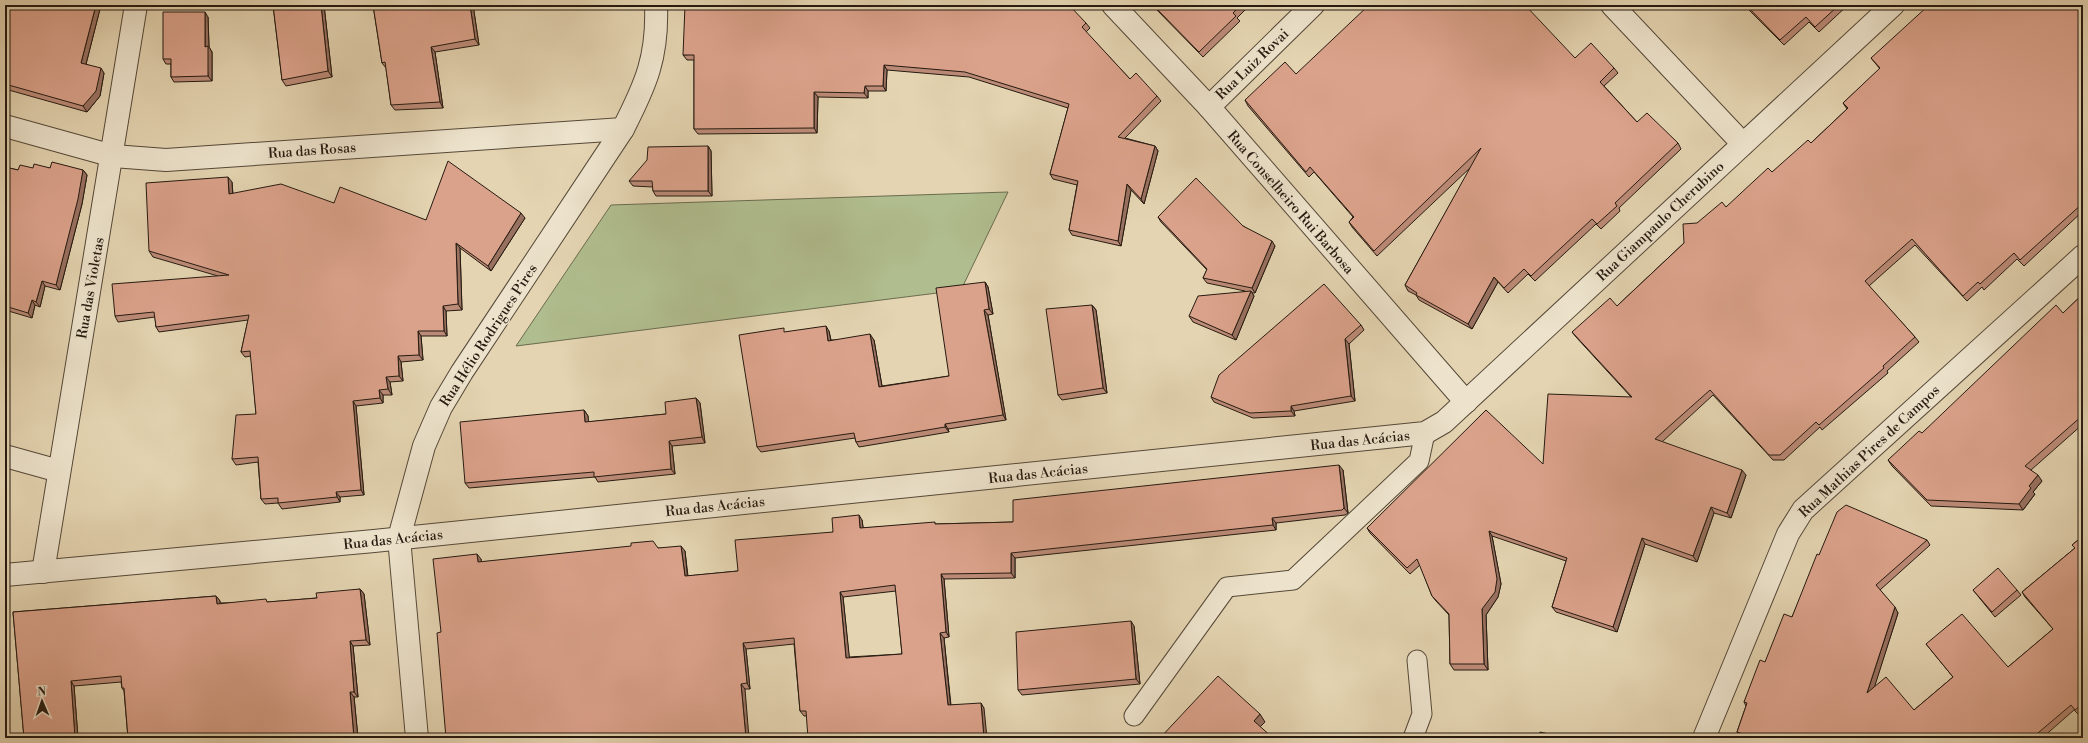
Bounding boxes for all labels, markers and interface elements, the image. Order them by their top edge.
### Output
street label: Rua Luiz Rovai [1212,25,1293,104]
street label: Rua Conselheiro Rui Barbosa [1223,127,1358,279]
street label: Rua das Rosas [267,139,357,163]
street label: Rua Giampaulo Cherubino [1593,158,1728,286]
street label: Rua das Violetas [73,236,109,340]
street label: Rua Hélio Rodrigues Pires [436,261,542,410]
street label: Rua Mathias Pires de Campos [1795,382,1944,522]
street label: Rua das Acácias [1309,427,1411,455]
street label: Rua das Acácias [987,460,1089,488]
street label: Rua das Acácias [664,493,766,521]
street label: Rua das Acácias [342,526,444,554]
north arrow [22,681,62,721]
text: N [37,685,47,699]

